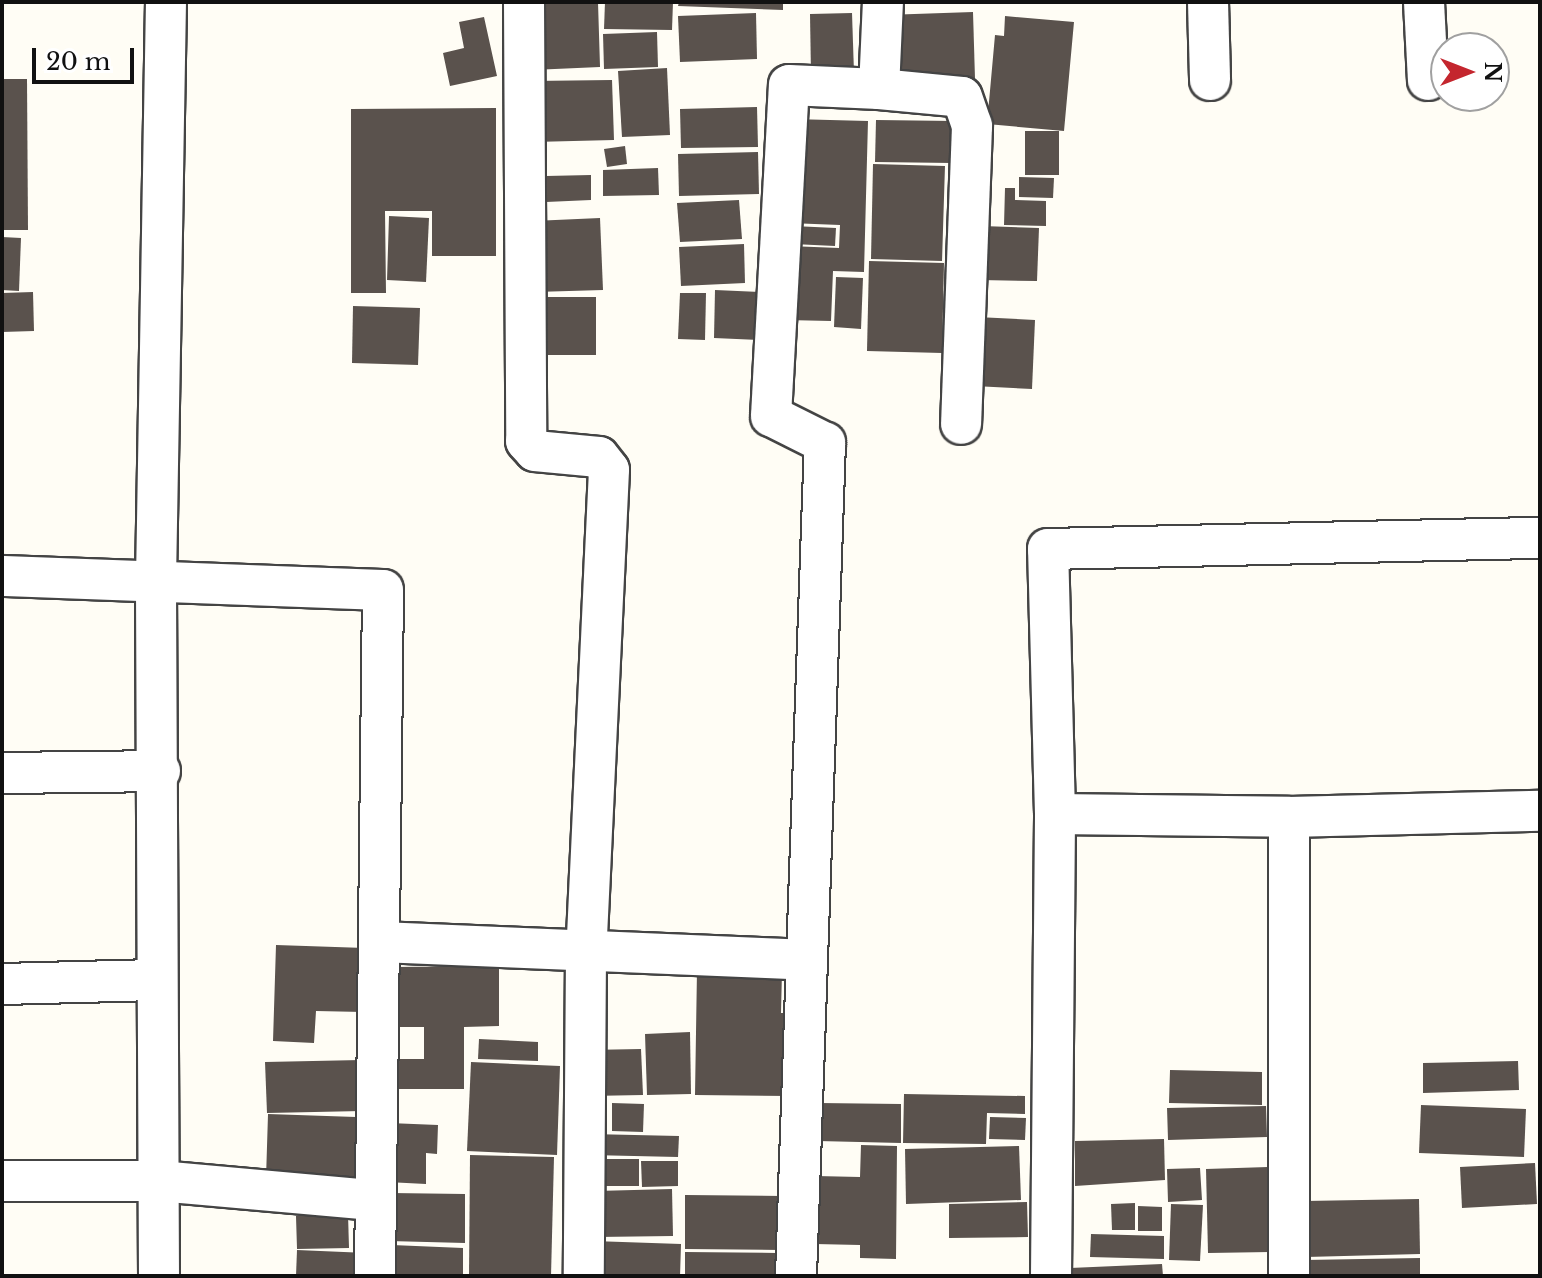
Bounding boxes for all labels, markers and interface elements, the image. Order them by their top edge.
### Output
scale bar [36,32,138,82]
north arrow [1430,32,1510,112]
text: 20 m [46,47,111,76]
text: N [1479,62,1506,82]

